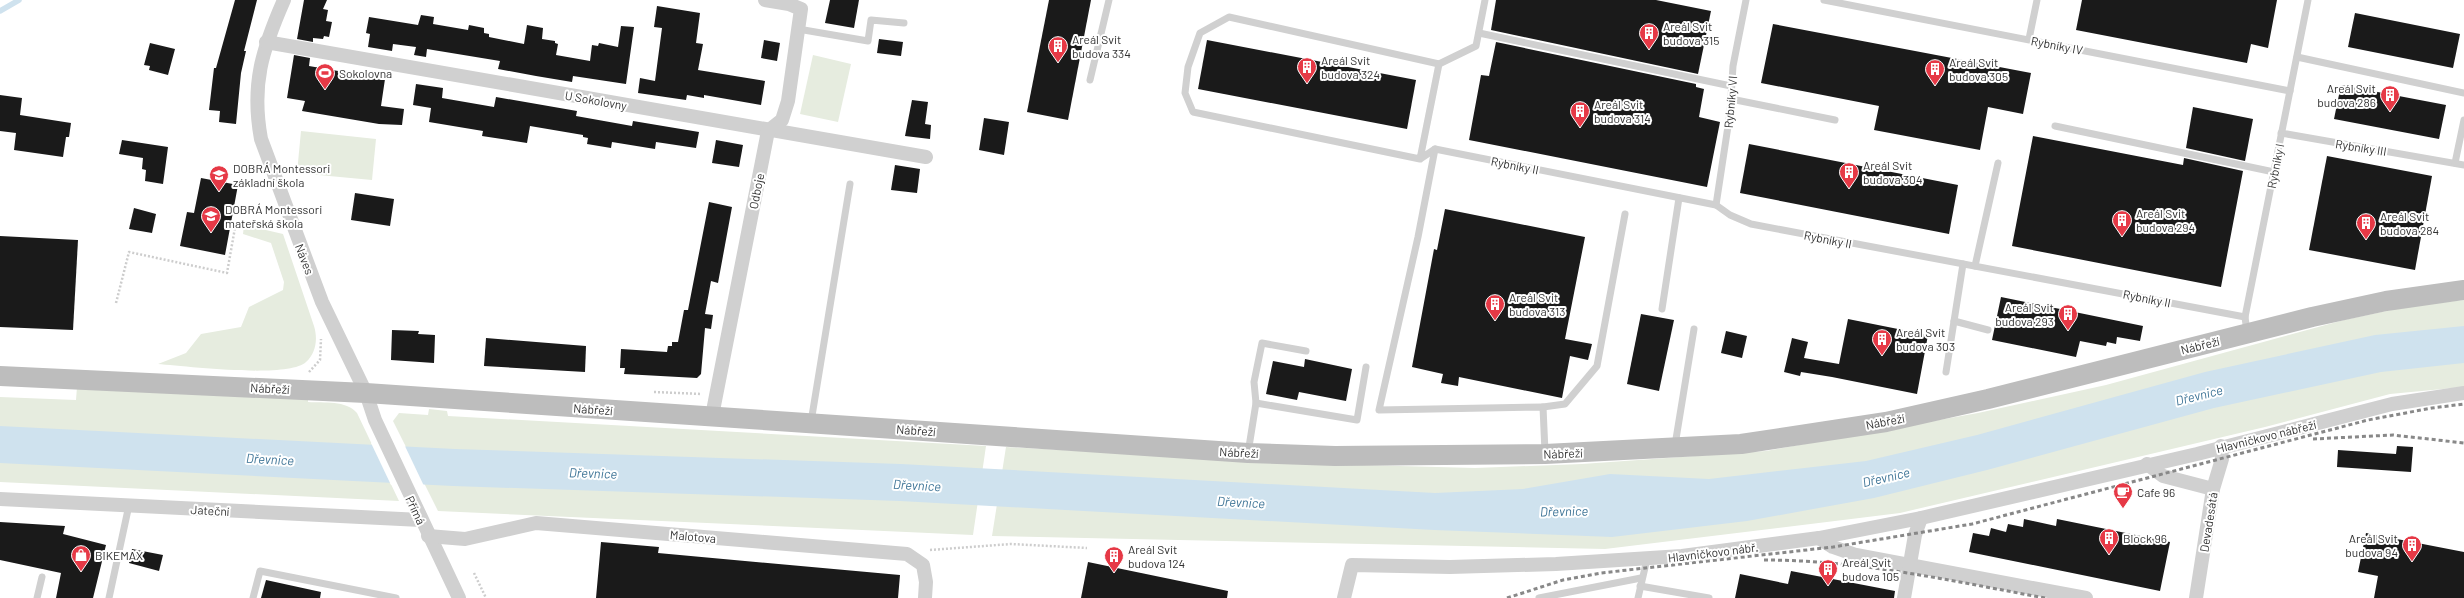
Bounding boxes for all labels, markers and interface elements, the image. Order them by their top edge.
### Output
place label: Areál Svit budova 315 [1663,19,1719,47]
building icon: Areál Svit budova 315 [1638,22,1660,50]
place label: Areál Svit budova 334 [1072,32,1131,60]
street label: Rybníky IV [2030,33,2084,57]
building icon: Areál Svit budova 334 [1047,35,1069,63]
place label: Areál Svit budova 324 [1321,53,1380,81]
place label: Areál Svit budova 305 [1949,55,2008,83]
building icon: Areál Svit budova 324 [1296,56,1318,84]
building icon: Areál Svit budova 305 [1924,58,1946,86]
sports icon: Sokolovna [314,62,336,90]
place label: Sokolovna [339,66,392,80]
street label: Rybníky VI [1721,75,1739,129]
place label: Areál Svit budova 286 [2317,81,2376,109]
building icon: Areál Svit budova 286 [2379,84,2401,112]
street label: U Sokolovny [564,88,629,112]
place label: Areál Svit budova 314 [1594,97,1651,125]
building icon: Areál Svit budova 314 [1569,100,1591,128]
street label: Rybníky III [2334,136,2388,158]
street label: Rybníky I [2264,142,2286,190]
street label: Rybníky II [1490,153,1540,177]
place label: Areál Svit budova 304 [1863,158,1923,186]
place label: DOBRÁ Montessori základní škola [233,161,330,189]
building icon: Areál Svit budova 304 [1838,161,1860,189]
school or university icon: DOBRÁ Montessori základní škola [208,164,230,192]
street label: Odboje [746,172,766,210]
place label: DOBRÁ Montessori mateřská škola [225,202,322,230]
school or university icon: DOBRÁ Montessori mateřská škola [200,205,222,233]
place label: Areál Svit budova 294 [2136,206,2195,234]
building icon: Areál Svit budova 294 [2111,209,2133,237]
place label: Areál Svit budova 284 [2380,209,2439,237]
building icon: Areál Svit budova 284 [2355,212,2377,240]
street label: Rybníky II [1803,227,1853,251]
street label: Náves [293,242,317,277]
street label: Rybníky II [2122,286,2172,310]
place label: Areál Svit budova 313 [1509,290,1565,318]
building icon: Areál Svit budova 313 [1484,293,1506,321]
place label: Areál Svit budova 293 [1995,300,2054,328]
building icon: Areál Svit budova 293 [2057,303,2079,331]
place label: Areál Svit budova 303 [1896,325,1955,353]
building icon: Areál Svit budova 303 [1871,328,1893,356]
street label: Nábřeží [2179,333,2221,357]
street label: Nábřeží [250,380,290,396]
water label: Dřevnice [2174,381,2225,409]
street label: Nábřeží [573,401,614,417]
street label: Nábřeží [1864,410,1906,432]
street label: Hlavničkovo nábřeží [2215,417,2318,455]
street label: Nábřeží [896,422,937,438]
street label: Nábřeží [1219,444,1259,460]
street label: Nábřeží [1543,445,1583,461]
water label: Dřevnice [246,450,295,468]
water label: Dřevnice [569,464,618,482]
water label: Dřevnice [1861,464,1912,490]
water label: Dřevnice [893,476,942,494]
cafe icon: Cafe 96 [2112,481,2134,509]
place label: Cafe 96 [2137,485,2175,499]
street label: Devadesátá [2196,491,2220,553]
street label: Přímá [403,493,429,527]
water label: Dřevnice [1217,493,1266,511]
street label: Jateční [190,502,230,518]
water label: Dřevnice [1540,503,1588,519]
street label: Malotova [669,527,717,545]
building icon: Block 96 [2098,527,2120,555]
place label: Block 96 [2123,531,2167,545]
place label: Areál Svit budova 94 [2345,531,2398,559]
building icon: Areál Svit budova 94 [2401,534,2423,562]
street label: Hlavničkovo nábř. [1667,540,1759,564]
place label: Areál Svit budova 124 [1128,542,1185,570]
shop icon: BIKEMAX [70,544,92,572]
building icon: Areál Svit budova 124 [1103,545,1125,573]
place label: BIKEMAX [95,548,143,562]
place label: Areál Svit budova 105 [1842,555,1899,583]
building icon: Areál Svit budova 105 [1817,558,1839,586]

